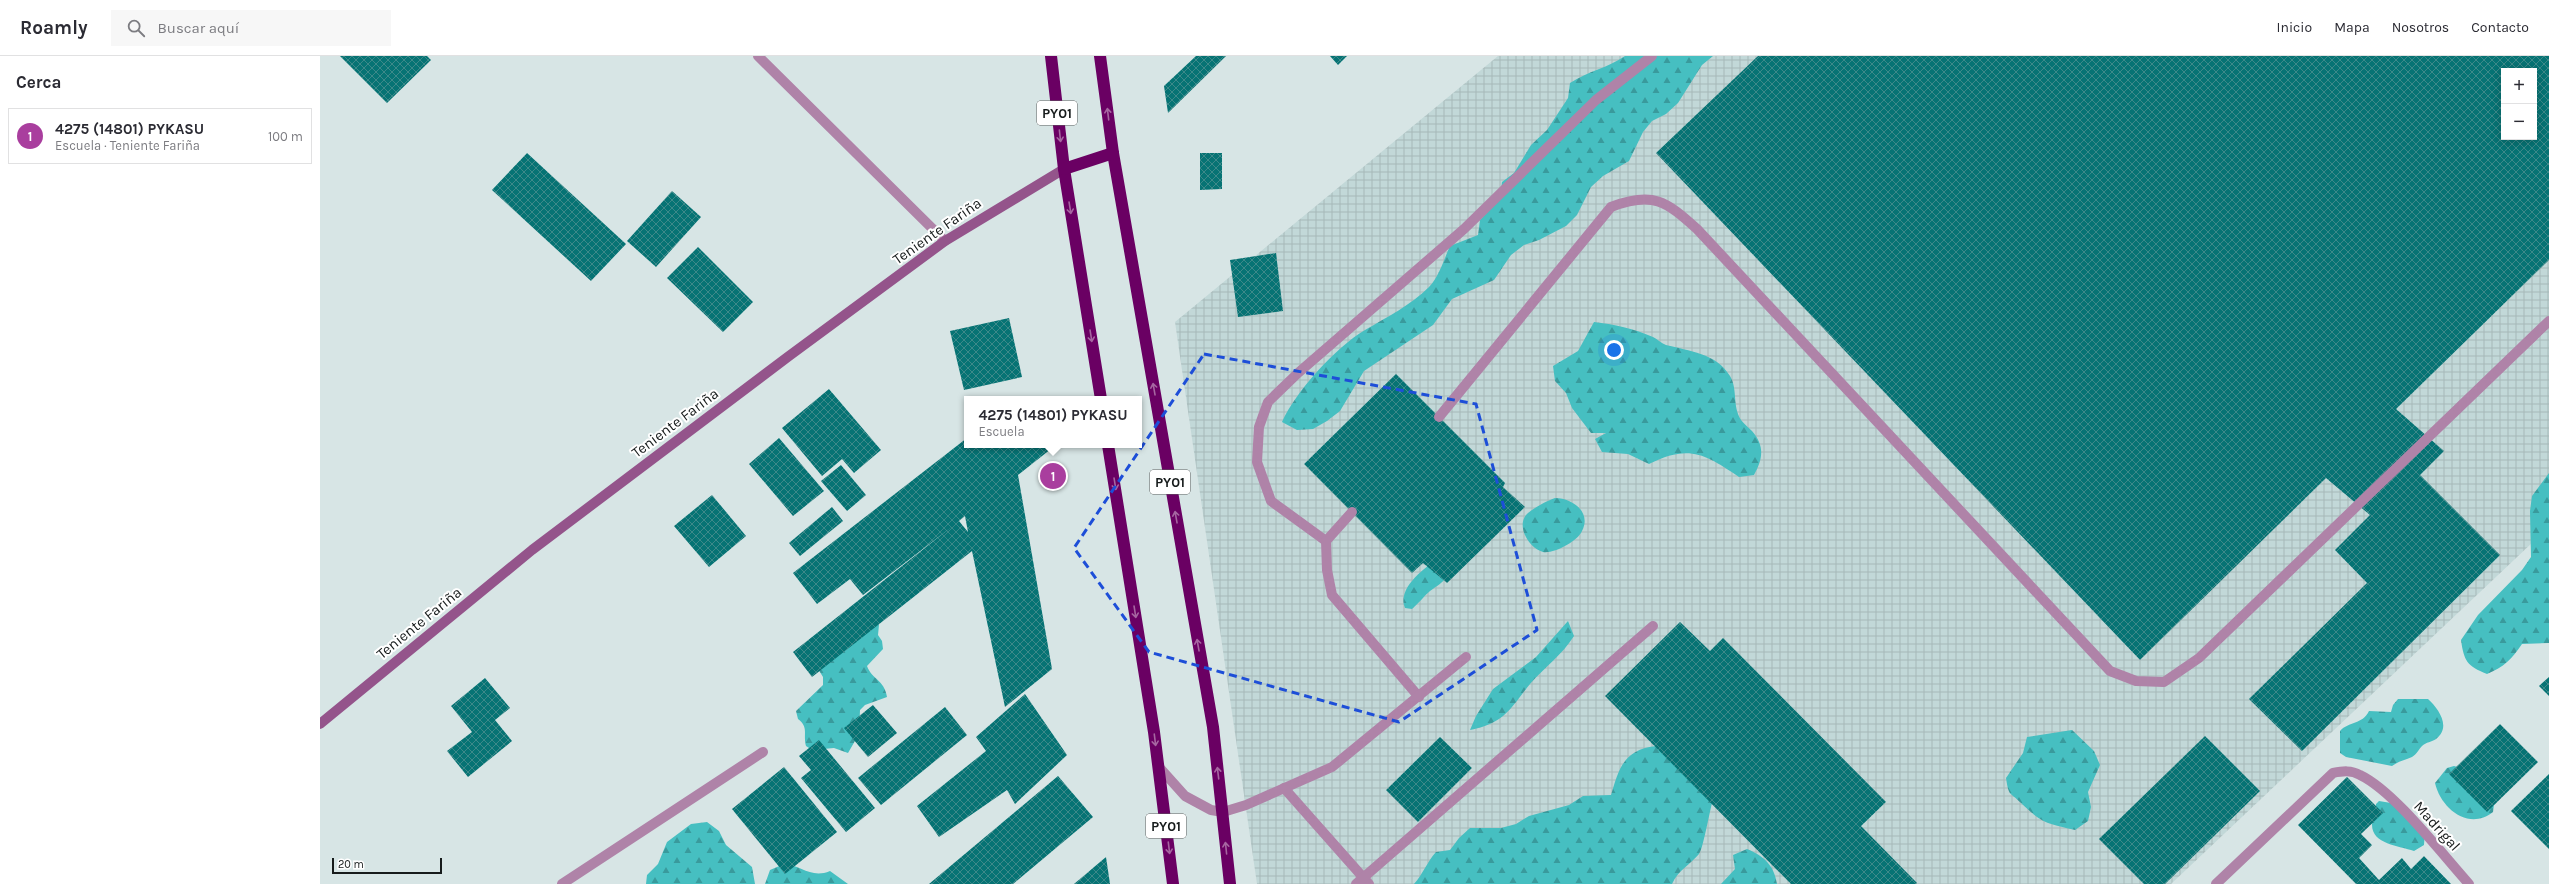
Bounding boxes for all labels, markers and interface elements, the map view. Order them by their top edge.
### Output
search box [111,10,391,46]
text: Roamly [20,17,87,39]
icon: search [125,17,147,39]
text: Buscar aquí [157,19,239,37]
text: Inicio [2277,19,2312,36]
text: Mapa [2334,19,2370,36]
text: Nosotros [2392,19,2449,36]
text: Contacto [2471,19,2529,36]
map controls [2501,68,2537,140]
button: + [2501,68,2537,104]
text: Cerca [16,72,61,92]
road number: PY01 [1037,101,1077,125]
button: − [2501,104,2537,140]
one-way arrow [1104,108,1112,121]
text: 4275 (14801) PYKASU [55,120,204,138]
text: 1 [28,129,32,144]
text: 100 m [268,129,303,144]
one-way arrow [1056,130,1064,143]
text: Escuela · Teniente Fariña [55,138,200,153]
street label: Teniente Fariña [889,194,985,268]
one-way arrow [1066,201,1074,214]
one-way arrow [1087,329,1095,342]
your location [1604,340,1624,360]
one-way arrow [1150,383,1158,396]
street label: Teniente Fariña [628,384,722,462]
popup [964,396,1142,448]
text: 4275 (14801) PYKASU [978,406,1128,424]
text: Escuela [978,424,1025,439]
pin: 1 [1040,461,1066,491]
road number: PY01 [1150,470,1190,494]
one-way arrow [1111,477,1119,490]
one-way arrow [1172,511,1180,524]
street label: Teniente Fariña [373,583,465,663]
one-way arrow [1131,605,1139,618]
one-way arrow [1194,639,1202,652]
one-way arrow [1151,733,1159,746]
one-way arrow [1214,767,1222,780]
street label: Madrigal [2410,797,2464,855]
road number: PY01 [1146,814,1186,838]
one-way arrow [1165,841,1173,854]
one-way arrow [1223,842,1230,855]
scale bar [332,856,442,875]
text: 20 m [338,858,364,871]

